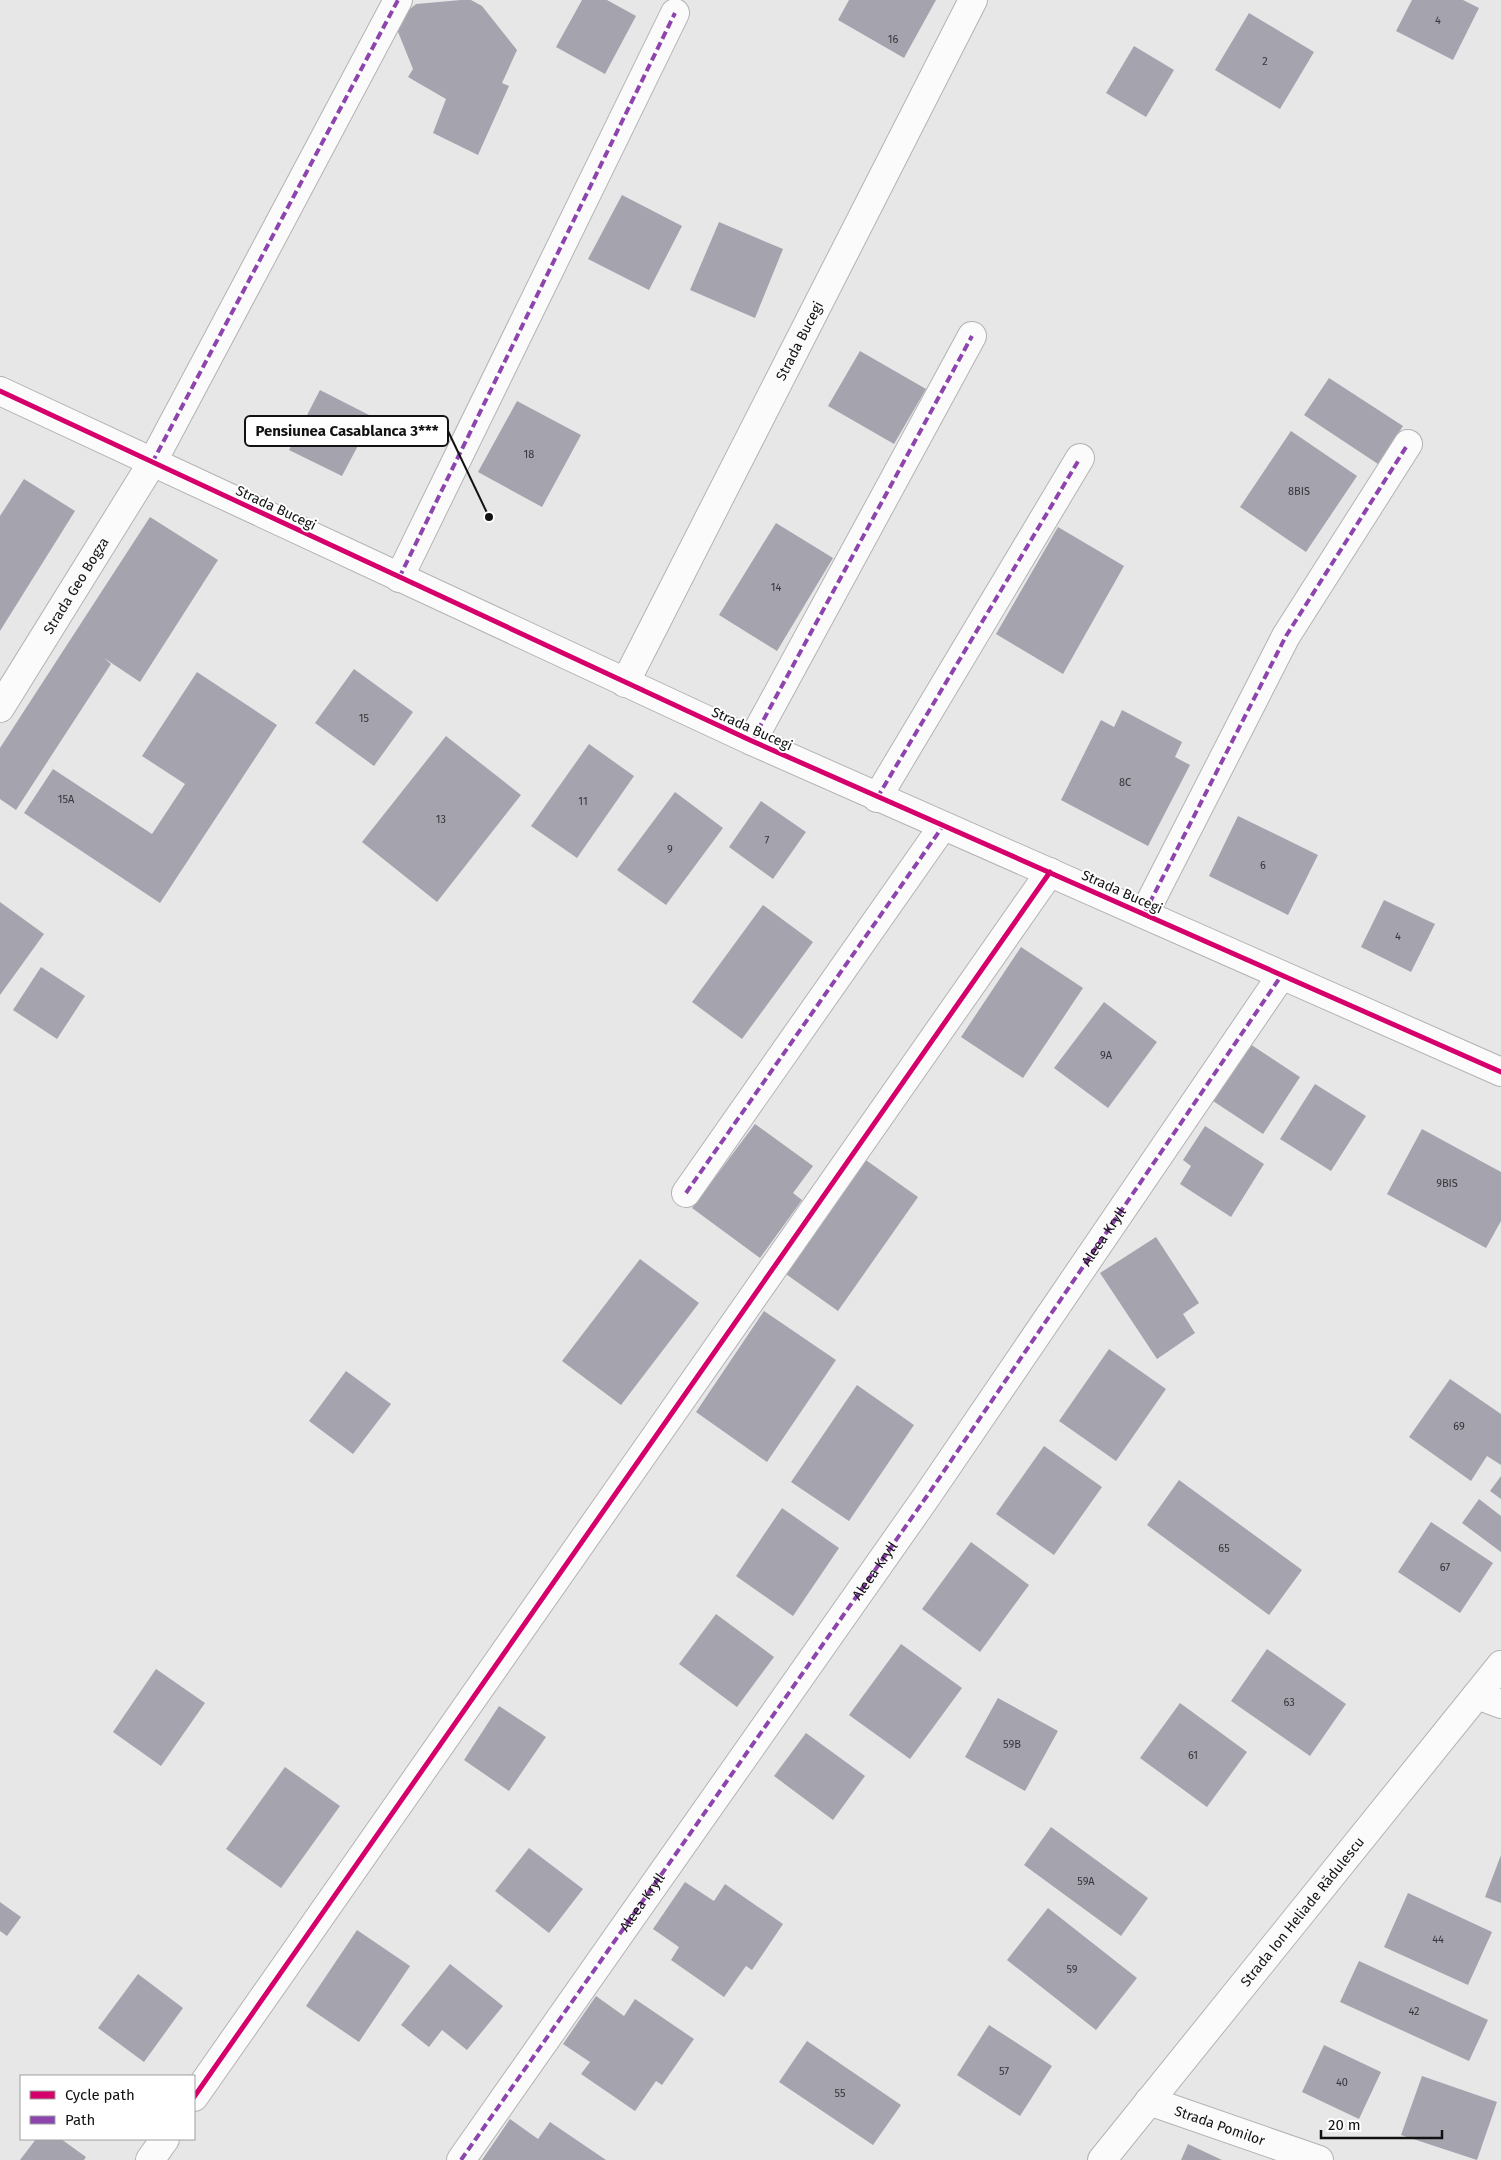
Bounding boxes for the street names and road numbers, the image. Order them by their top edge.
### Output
street label: Strada Bucegi [772,298,827,383]
street label: Strada Bucegi [233,482,319,534]
street label: Strada Geo Bogza [39,534,112,637]
street label: Strada Bucegi [709,704,795,754]
street label: Strada Bucegi [1079,867,1165,917]
street label: Aleea Kryll [1078,1204,1130,1269]
street label: Aleea Kryll [848,1538,901,1603]
street label: Strada Ion Heliade Rădulescu [1237,1833,1368,1990]
street label: Aleea Kryll [616,1870,668,1935]
street label: Strada Pomilor [1172,2102,1268,2149]

